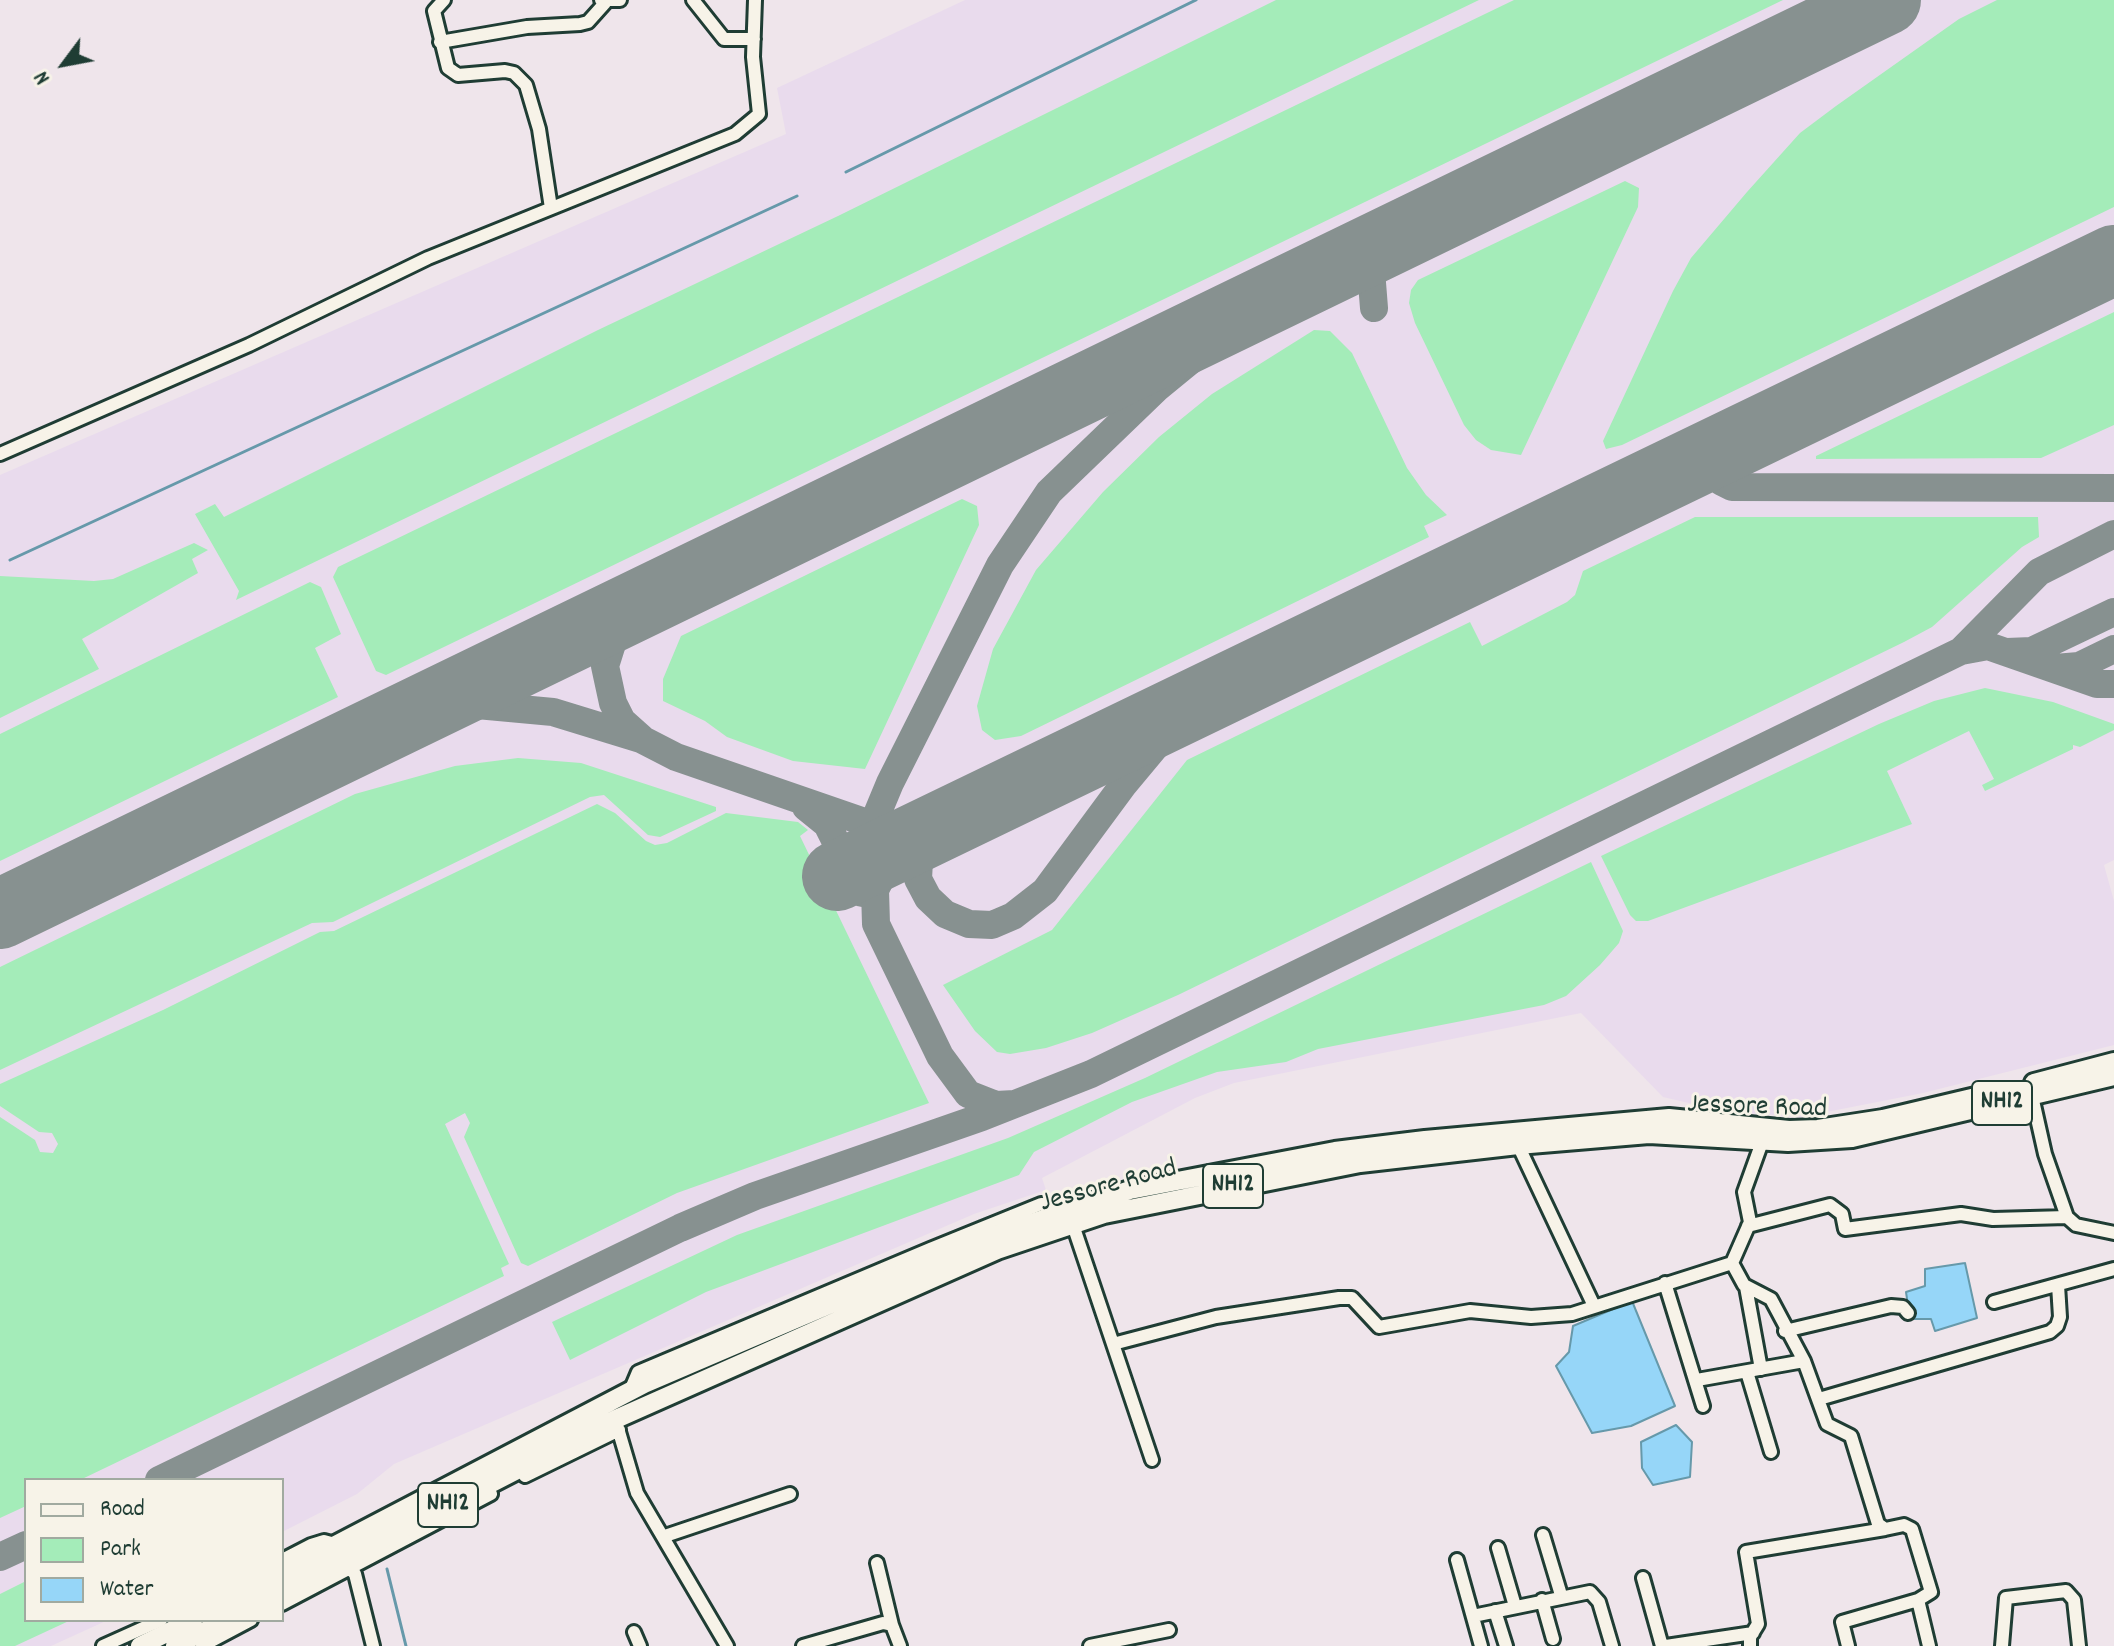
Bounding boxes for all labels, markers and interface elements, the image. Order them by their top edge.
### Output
north arrow [24,24,104,104]
text: N [27,64,59,90]
road number: NH12 [1972,1081,2032,1125]
street label: Jessore Road [1686,1090,1828,1128]
street label: Jessore Road [1037,1154,1181,1222]
road number: NH12 [1203,1164,1263,1208]
legend [24,1478,284,1622]
road number: NH12 [418,1483,478,1527]
text: Road [100,1493,145,1527]
text: Park [100,1533,141,1567]
text: Water [100,1573,153,1607]

